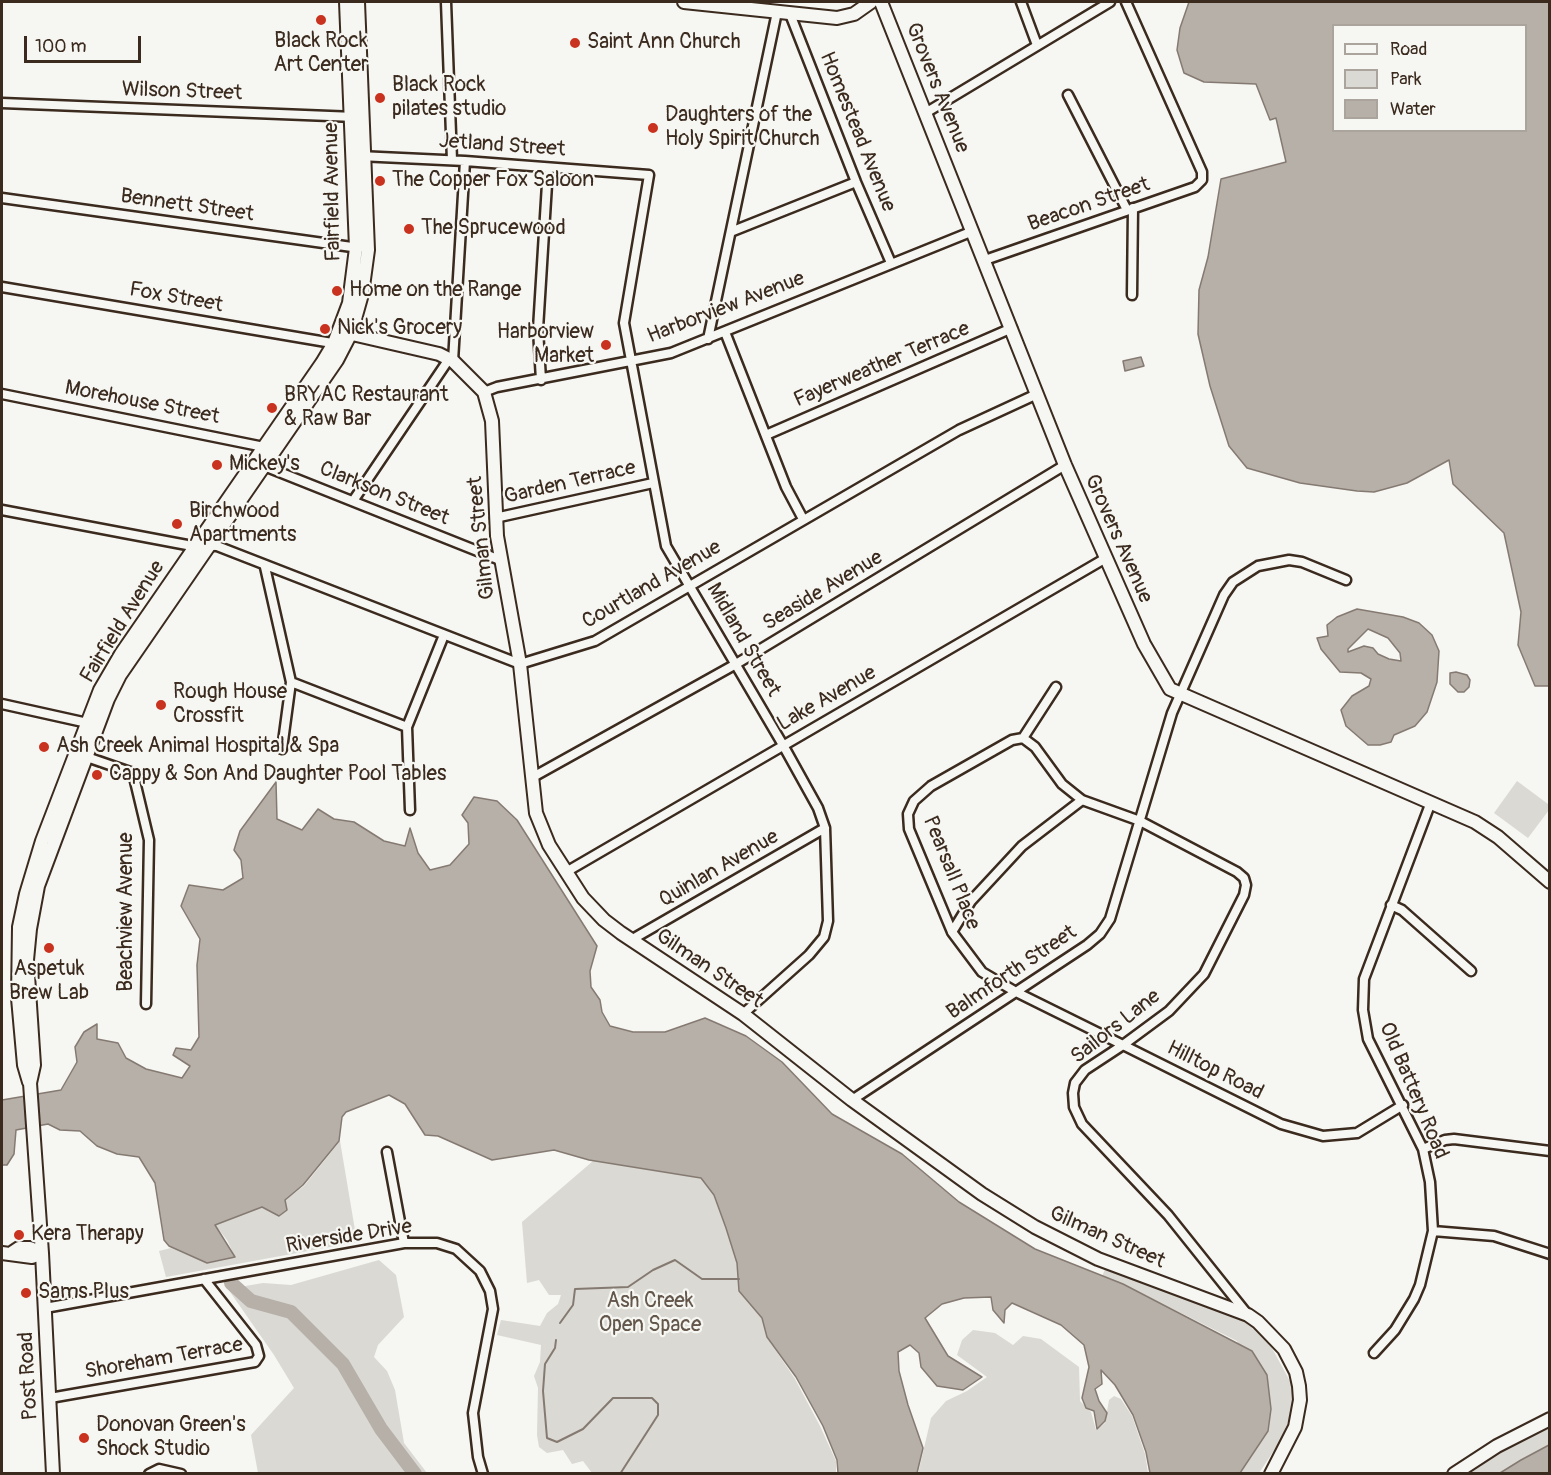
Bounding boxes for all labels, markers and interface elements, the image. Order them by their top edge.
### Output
marker: Black Rock Art Center [314,13,328,27]
street label: Grovers Avenue [899,19,975,157]
scale bar [27,24,144,62]
legend [1332,24,1527,132]
place label: Black Rock Art Center [273,29,369,79]
place label: Saint Ann Church [587,30,741,56]
text: 100 m [35,35,87,58]
marker: Saint Ann Church [568,36,582,50]
text: Road [1390,38,1427,61]
street label: Homestead Avenue [813,48,901,216]
text: Park [1390,68,1422,91]
place label: Black Rock pilates studio [392,73,506,123]
street label: Wilson Street [121,77,243,107]
marker: Black Rock pilates studio [373,91,387,105]
text: Water [1390,98,1436,121]
place label: Daughters of the Holy Spirit Church [665,103,820,153]
marker: Daughters of the Holy Spirit Church [646,121,660,135]
street label: Fairfield Avenue [319,122,347,262]
street label: Jetland Street [438,129,566,163]
place label: The Copper Fox Saloon [392,168,594,194]
street label: Beacon Street [1025,172,1153,238]
marker: The Copper Fox Saloon [373,174,387,188]
street label: Bennett Street [119,184,255,228]
place label: The Sprucewood [421,216,566,242]
marker: The Sprucewood [402,222,416,236]
street label: Harborview Avenue [644,266,808,350]
street label: Fox Street [127,277,225,319]
place label: Home on the Range [349,278,521,304]
marker: Home on the Range [330,284,344,298]
place label: Nick's Grocery [337,316,462,342]
street label: Fayerweather Terrace [790,317,974,413]
place label: Harborview Market [497,320,594,370]
marker: Nick's Grocery [318,322,332,336]
marker: Harborview Market [599,338,613,352]
street label: Morehouse Street [63,376,221,430]
place label: BRYAC Restaurant & Raw Bar [284,383,448,433]
marker: BRYAC Restaurant & Raw Bar [265,401,279,415]
place label: Mickey's [229,452,300,478]
street label: Garden Terrace [502,456,638,510]
street label: Clarkson Street [315,457,453,531]
marker: Mickey's [210,458,224,472]
street label: Grovers Avenue [1078,471,1158,607]
street label: Gilman Street [463,475,501,601]
place label: Birchwood Apartments [189,499,296,549]
marker: Birchwood Apartments [170,517,184,531]
street label: Courtland Avenue [578,535,726,635]
street label: Seaside Avenue [758,545,888,637]
street label: Fairfield Avenue [75,556,171,688]
street label: Midland Street [700,579,786,701]
street label: Lake Avenue [773,661,881,737]
place label: Rough House Crossfit [173,680,287,730]
marker: Rough House Crossfit [154,698,168,712]
place label: Ash Creek Animal Hospital & Spa [56,734,339,760]
marker: Ash Creek Animal Hospital & Spa [37,740,51,754]
place label: Cappy & Son And Daughter Pool Tables [109,762,446,788]
marker: Cappy & Son And Daughter Pool Tables [90,768,104,782]
street label: Pearsall Place [917,813,985,933]
street label: Quinlan Avenue [655,825,783,913]
street label: Beachview Avenue [114,832,140,992]
street label: Balmforth Street [942,920,1082,1026]
street label: Gilman Street [651,924,767,1014]
marker: Aspetuk Brew Lab [42,941,56,955]
place label: Aspetuk Brew Lab [9,957,89,1007]
street label: Sailors Lane [1066,984,1166,1070]
street label: Old Battery Road [1373,1019,1453,1163]
street label: Hilltop Road [1163,1036,1267,1106]
street label: Gilman Street [1045,1201,1169,1275]
street label: Riverside Drive [284,1215,414,1259]
place label: Kera Therapy [31,1222,144,1248]
marker: Kera Therapy [12,1228,26,1242]
place label: Sams Plus [38,1280,129,1306]
marker: Sams Plus [19,1286,33,1300]
park label: Ash Creek Open Space [599,1289,701,1339]
street label: Post Road [14,1331,44,1421]
street label: Shoreham Terrace [83,1333,245,1385]
place label: Donovan Green's Shock Studio [96,1413,246,1463]
marker: Donovan Green's Shock Studio [77,1431,91,1445]

